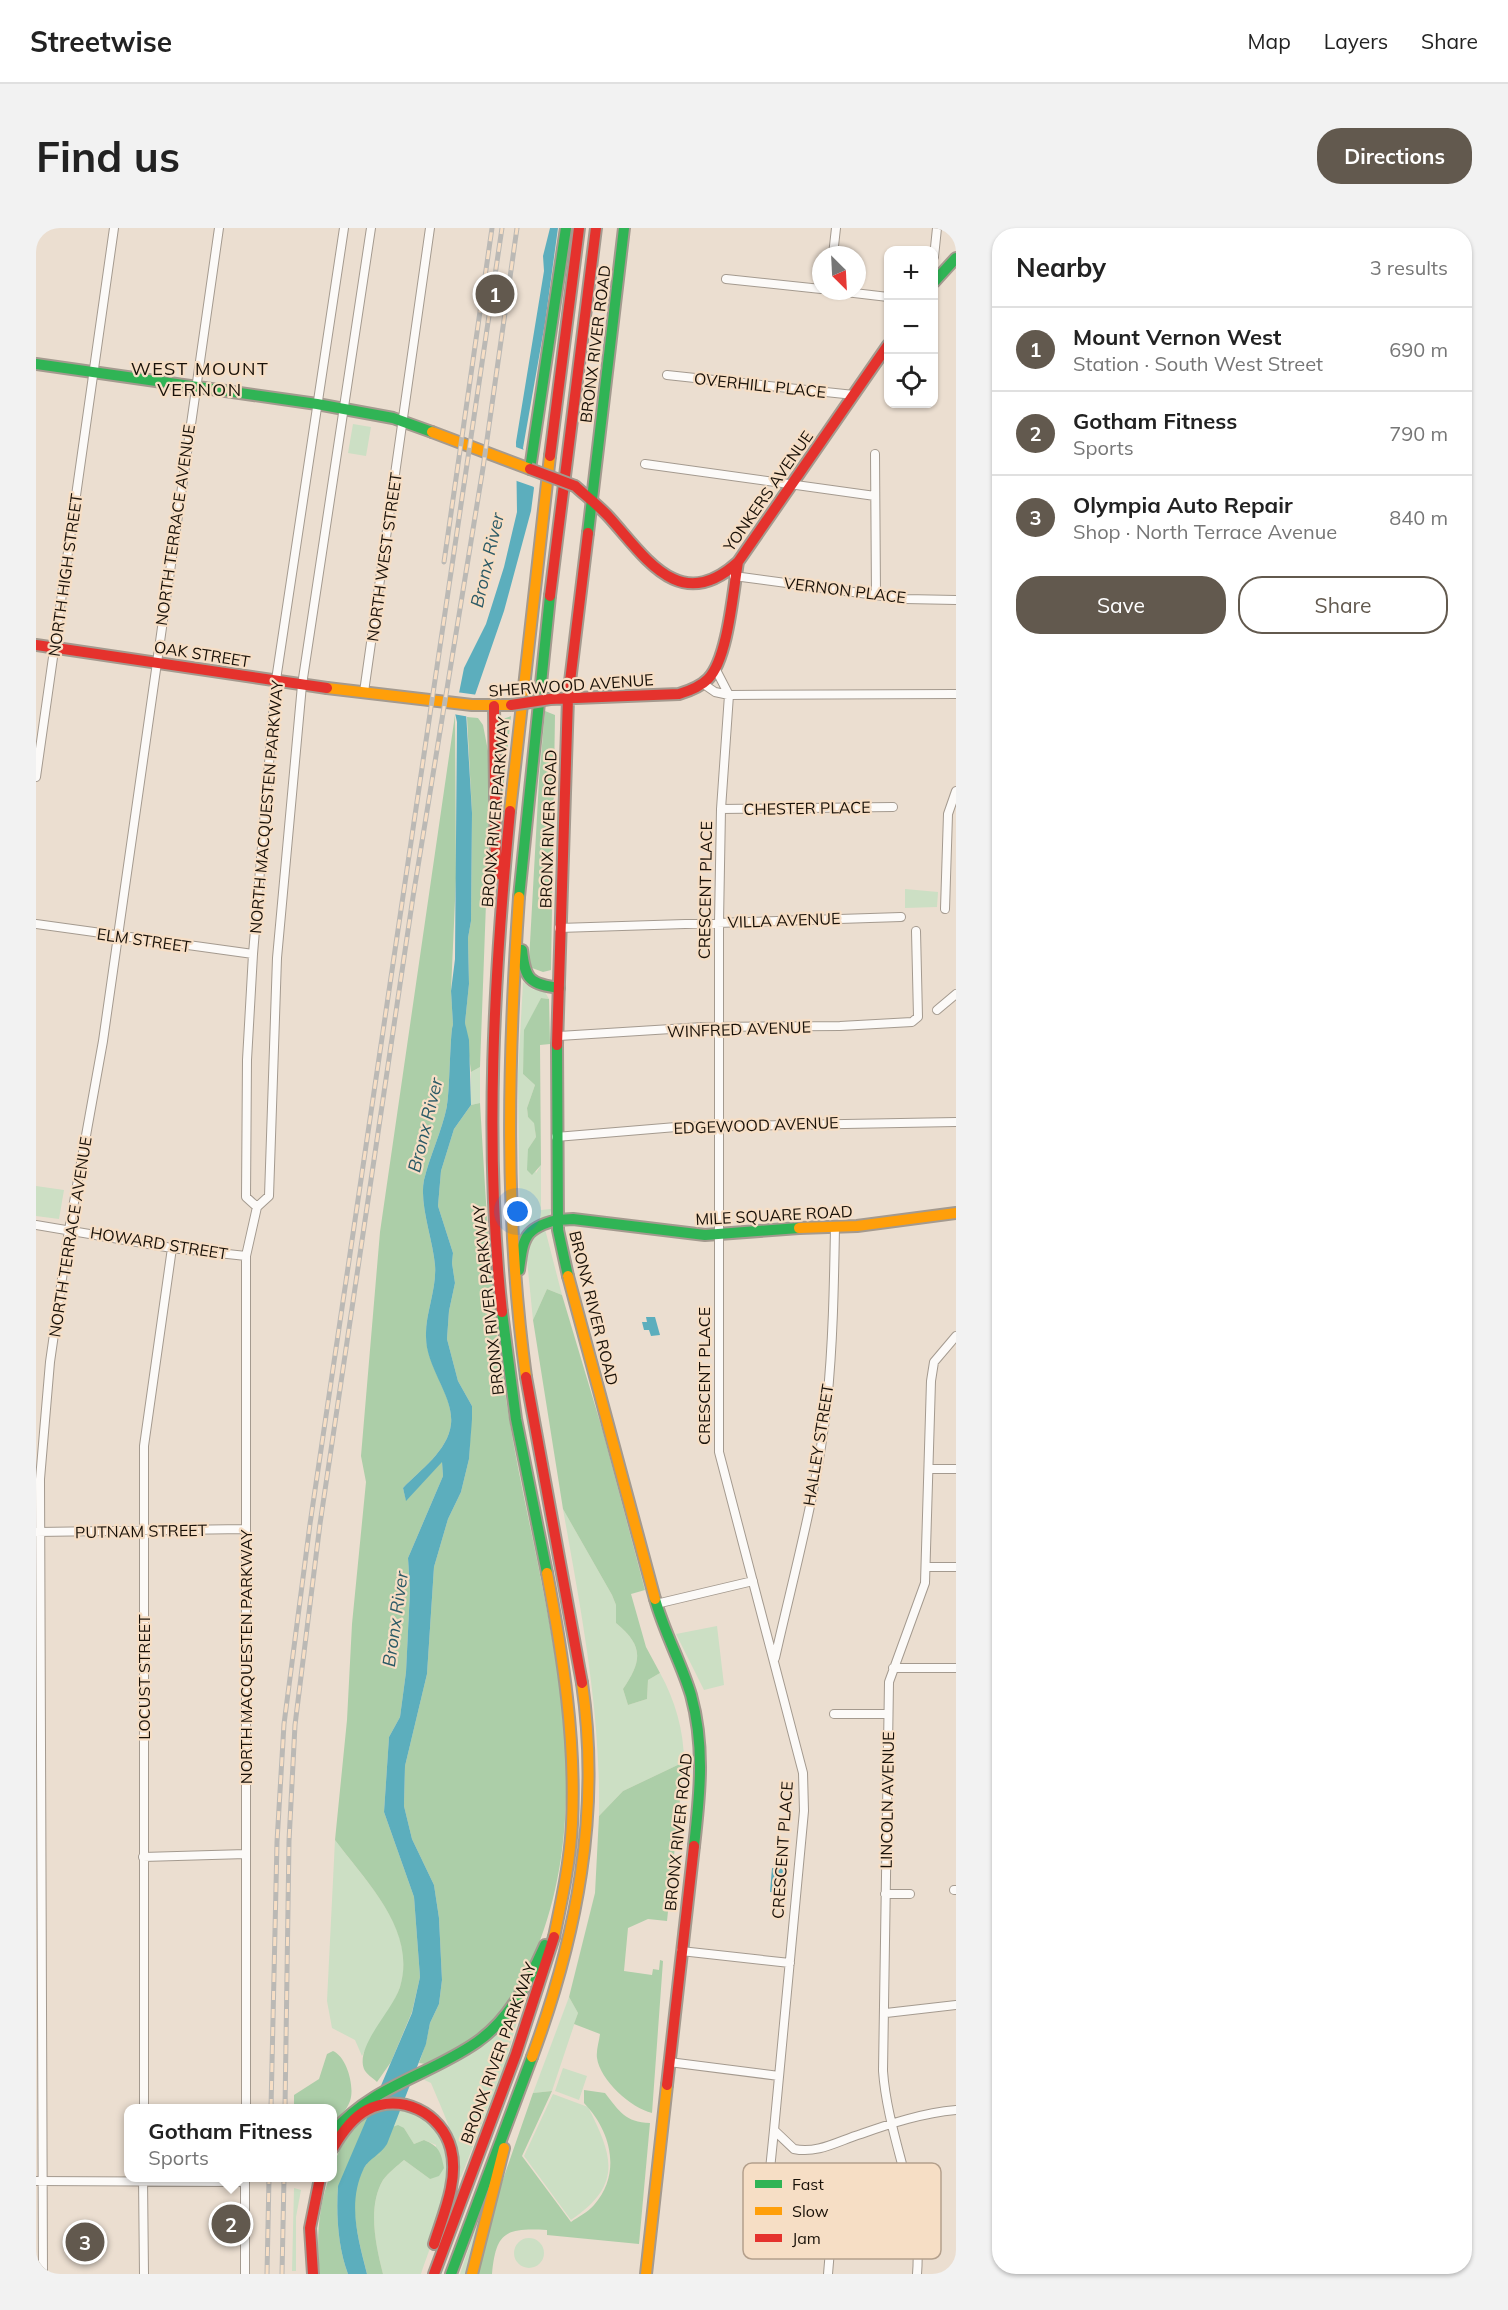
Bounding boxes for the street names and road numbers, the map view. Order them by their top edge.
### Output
street label: BRONX RIVER ROAD [575,264,615,424]
street label: OVERHILL PLACE [693,368,827,402]
street label: NORTH TERRACE AVENUE [151,423,199,627]
street label: YONKERS AVENUE [718,427,817,556]
street label: NORTH WEST STREET [362,471,406,643]
street label: NORTH HIGH STREET [44,492,86,658]
street label: VERNON PLACE [783,573,907,607]
street label: OAK STREET [153,637,252,672]
street label: SHERWOOD AVENUE [488,669,654,701]
street label: NORTH MACQUESTEN PARKWAY [245,679,287,935]
street label: BRONX RIVER PARKWAY [477,716,513,908]
street label: BRONX RIVER ROAD [535,749,561,909]
street label: CHESTER PLACE [743,797,871,819]
street label: CRESCENT PLACE [694,821,716,959]
street label: VILLA AVENUE [727,908,841,932]
street label: ELM STREET [96,924,193,957]
street label: WINFRED AVENUE [667,1016,811,1042]
street label: EDGEWOOD AVENUE [673,1112,839,1138]
street label: NORTH TERRACE AVENUE [44,1135,96,1339]
street label: MILE SQUARE ROAD [695,1201,853,1229]
street label: BRONX RIVER PARKWAY [468,1204,508,1396]
street label: HOWARD STREET [89,1222,230,1264]
street label: BRONX RIVER ROAD [565,1229,623,1387]
street label: CRESCENT PLACE [694,1307,714,1445]
street label: HALLEY STREET [798,1382,838,1508]
street label: PUTNAM STREET [75,1520,208,1542]
street label: NORTH MACQUESTEN PARKWAY [236,1529,256,1784]
street label: LOCUST STREET [134,1614,154,1740]
street label: LINCOLN AVENUE [876,1731,898,1869]
street label: BRONX RIVER ROAD [660,1752,696,1912]
street label: CRESCENT PLACE [767,1780,797,1920]
street label: BRONX RIVER PARKWAY [456,1959,540,2146]

